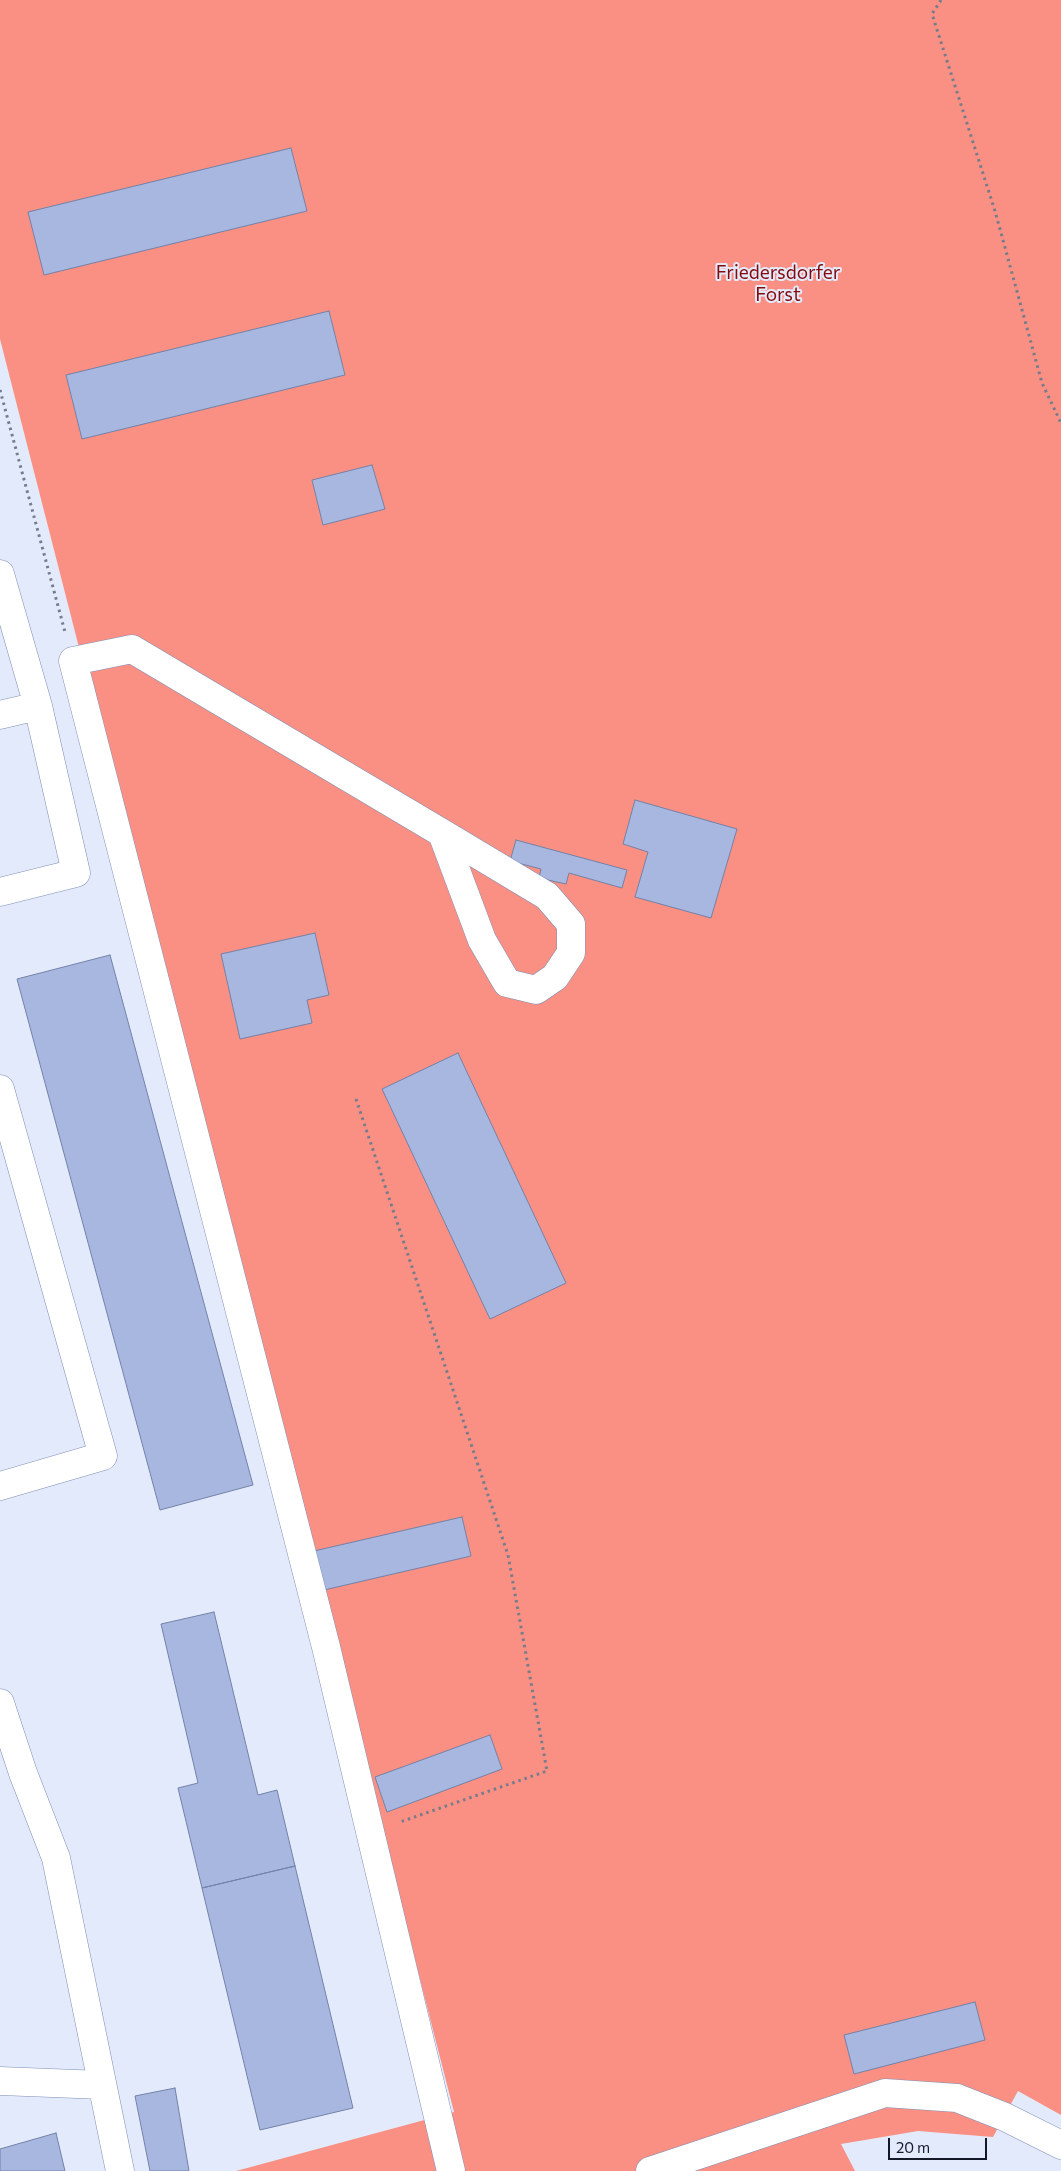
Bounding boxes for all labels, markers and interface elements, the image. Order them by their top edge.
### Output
park label: Friedersdorfer Forst [716,262,840,306]
scale bar [891,2128,990,2160]
text: 20 m [896,2138,930,2156]

